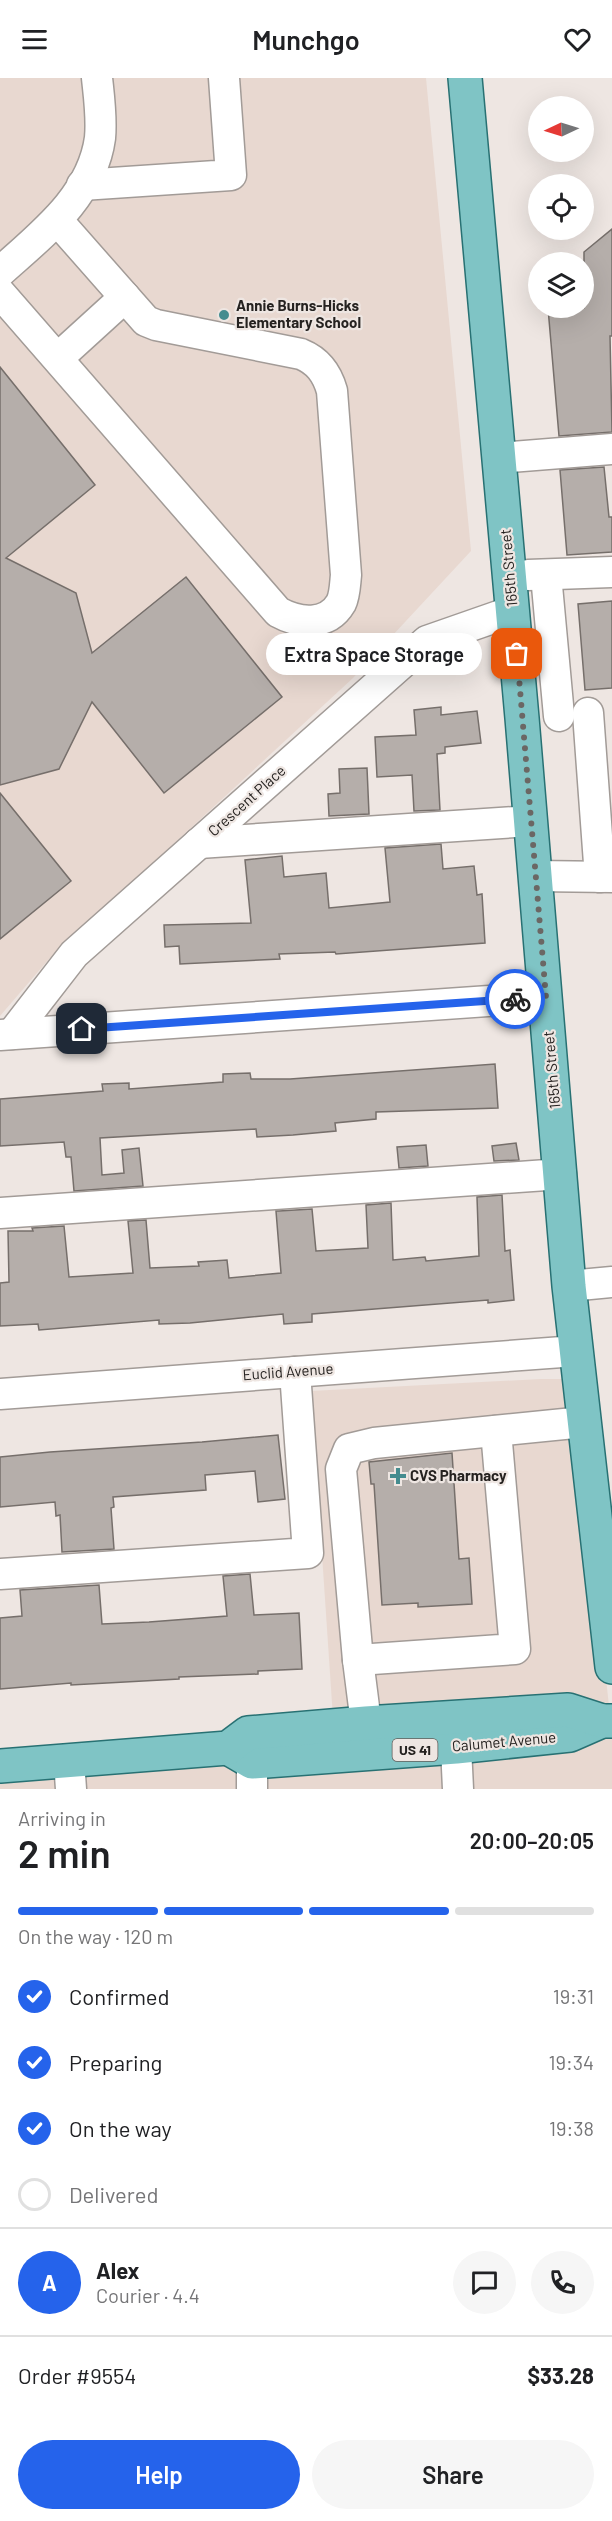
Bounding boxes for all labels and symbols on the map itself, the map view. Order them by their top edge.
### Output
north arrow [528,96,594,162]
place label: Annie Burns-Hicks Elementary School [236,296,361,331]
marker: Annie Burns-Hicks Elementary School [217,308,231,322]
street label: 165th Street [496,528,520,608]
pin [491,628,542,679]
callout: Extra Space Storage [265,633,481,675]
street label: Crescent Place [204,761,289,840]
courier [485,969,545,1029]
pin [56,1003,107,1054]
street label: 165th Street [539,1030,563,1110]
street label: Euclid Avenue [242,1359,334,1383]
place label: CVS Pharmacy [410,1466,507,1484]
marker: CVS Pharmacy [391,1469,405,1483]
street label: Calumet Avenue [451,1727,557,1755]
road number: US 41 [392,1739,438,1761]

